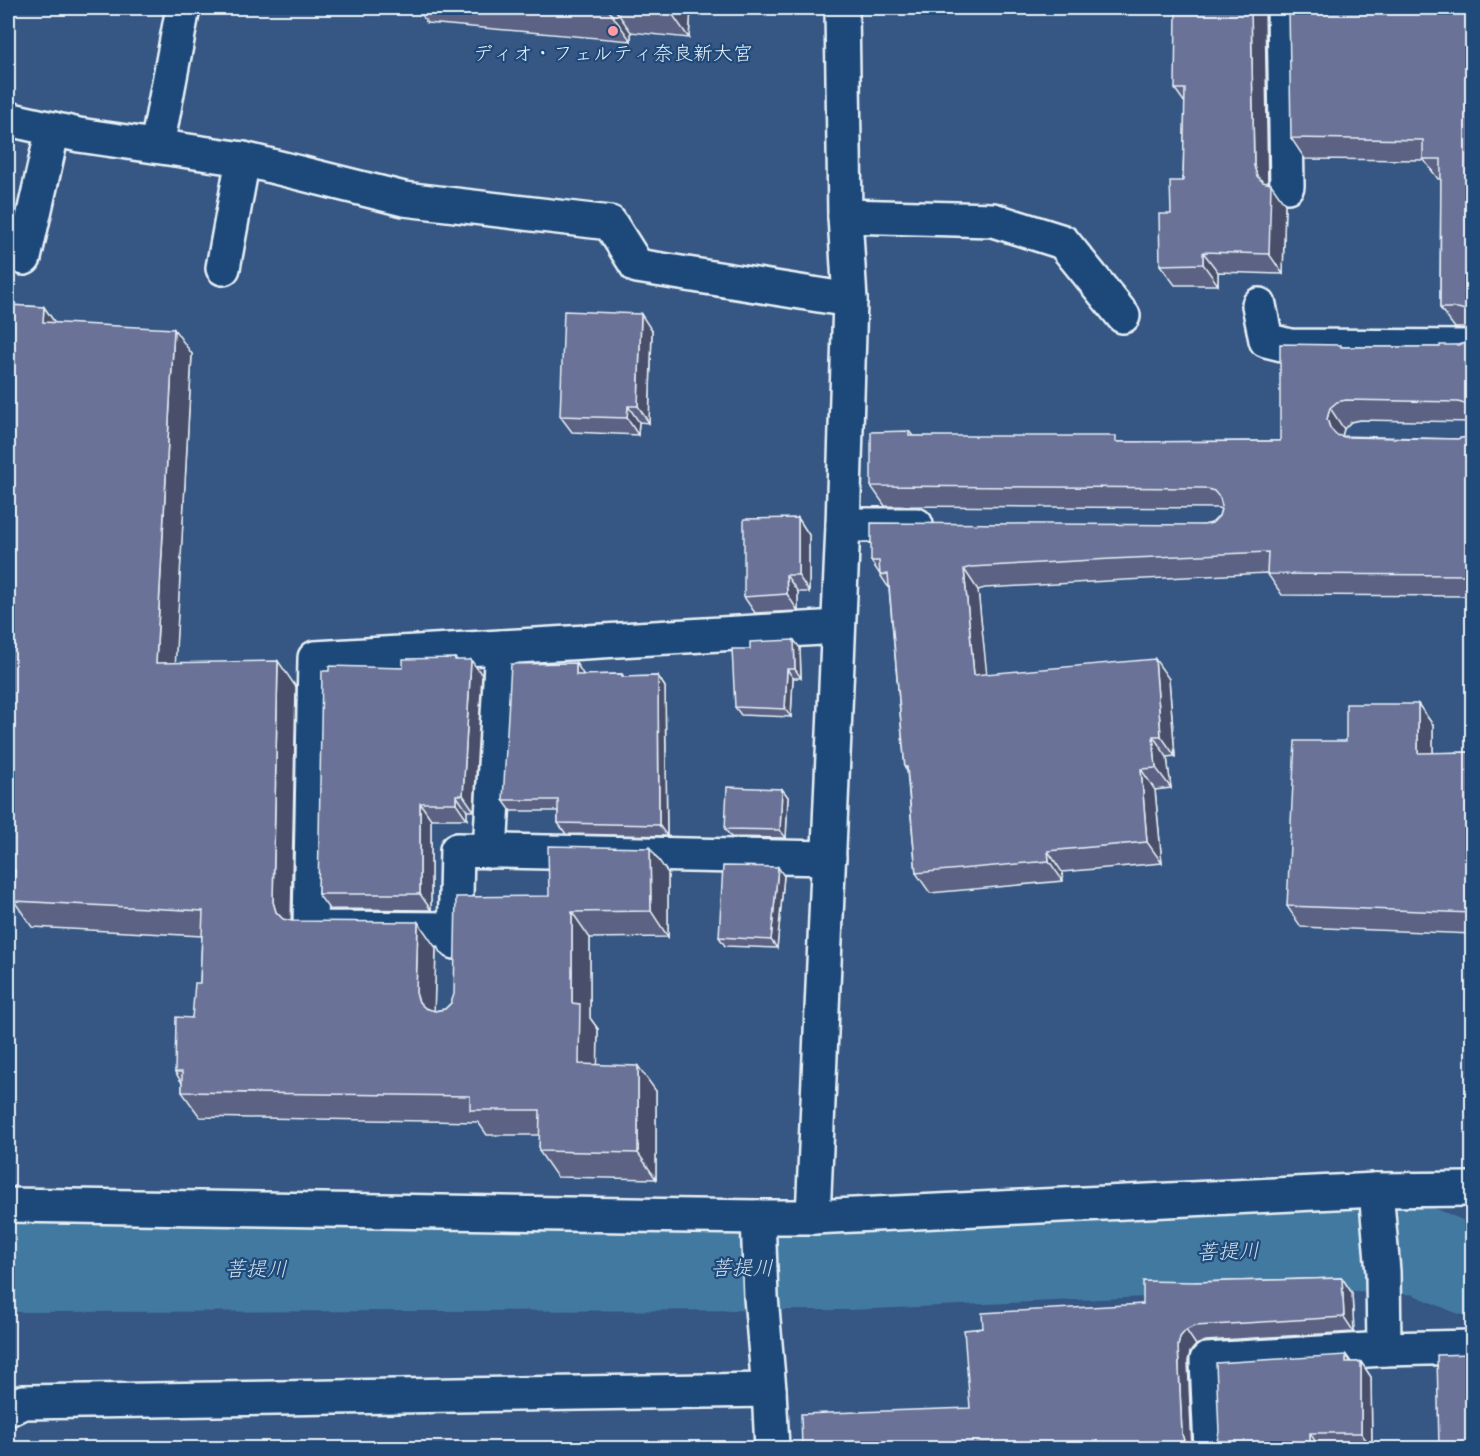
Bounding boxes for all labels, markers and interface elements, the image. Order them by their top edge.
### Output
marker: ディオ・フェルティ奈良新大宮 [606,24,620,38]
place label: ディオ・フェルティ奈良新大宮 [473,39,753,65]
water label: 菩提川 [1196,1235,1260,1265]
water label: 菩提川 [711,1253,774,1280]
water label: 菩提川 [225,1254,288,1281]

